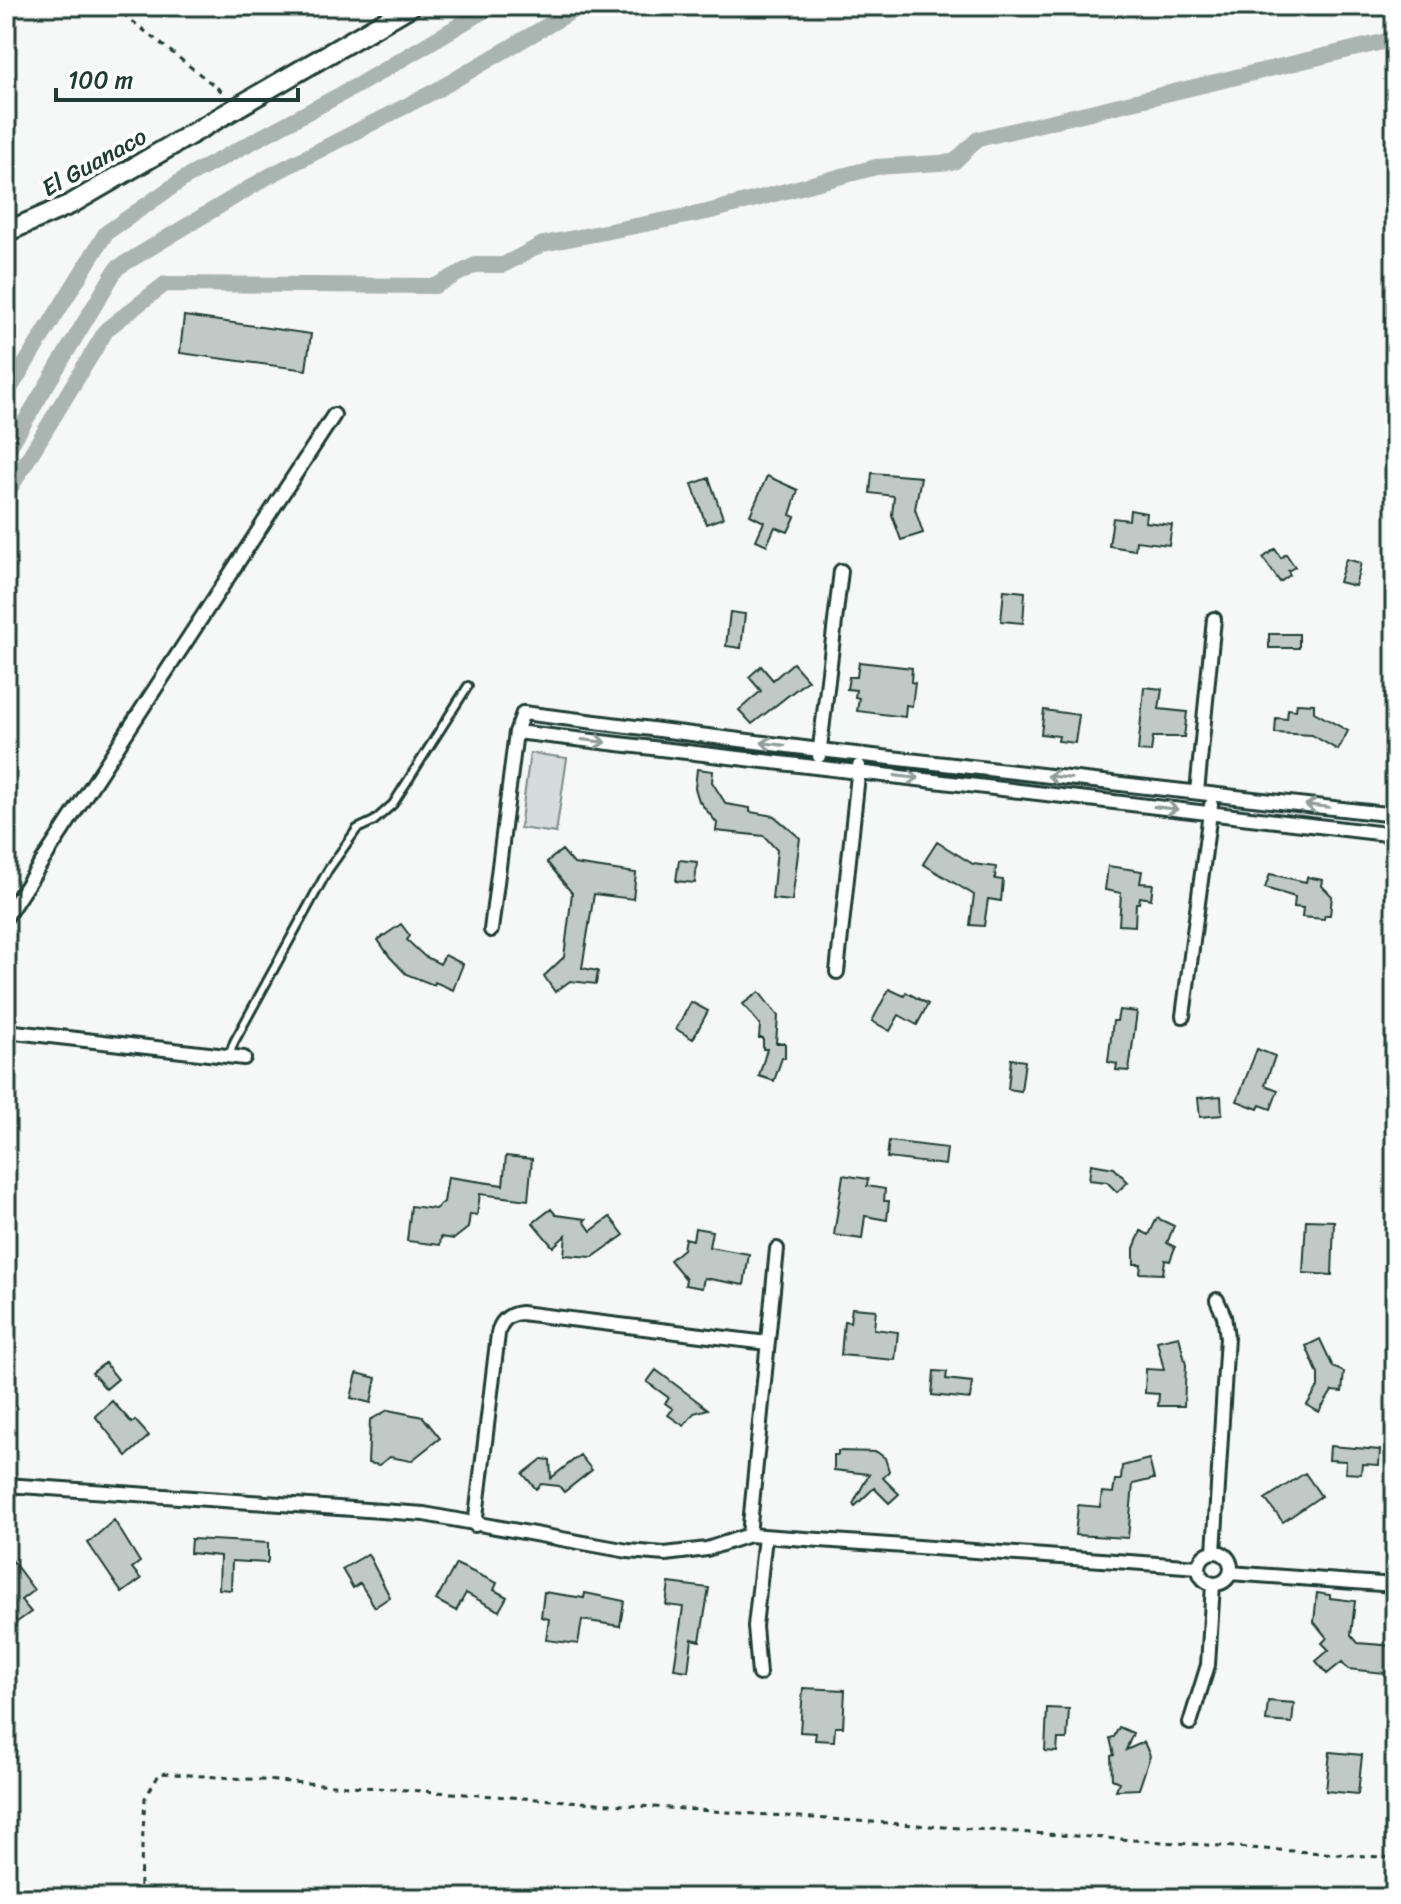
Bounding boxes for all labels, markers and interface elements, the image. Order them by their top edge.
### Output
scale bar [56,52,298,102]
text: 100 m [68,59,133,101]
street label: El Guanaco [33,116,155,208]
one-way arrow [580,734,606,749]
one-way arrow [760,737,787,752]
one-way arrow [1047,769,1072,784]
one-way arrow [894,770,920,785]
one-way arrow [1305,798,1331,813]
one-way arrow [1152,800,1179,815]

